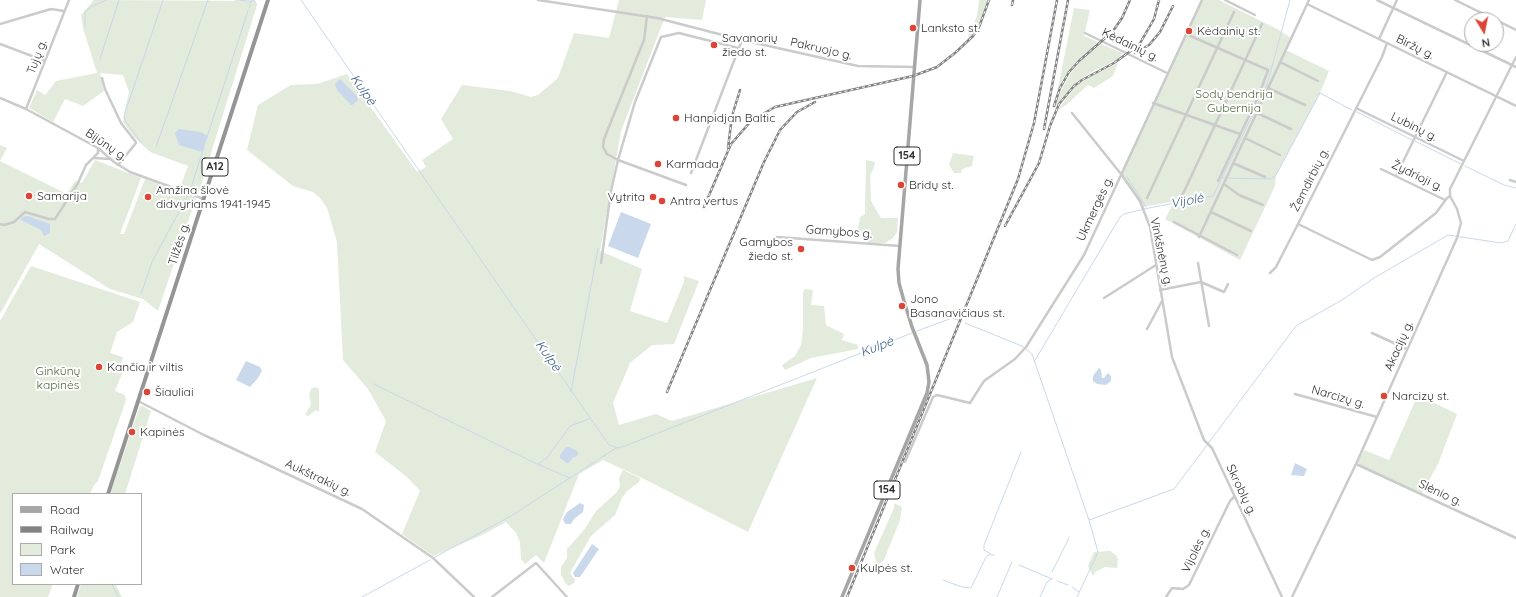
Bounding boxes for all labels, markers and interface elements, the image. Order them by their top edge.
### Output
north arrow [1464,12,1504,52]
place label: Lanksto st. [921,21,980,35]
marker: Lanksto st. [908,23,918,33]
place label: Kėdainių st. [1197,24,1260,38]
street label: Kėdainių g. [1099,25,1161,65]
marker: Kėdainių st. [1184,26,1194,36]
place label: Savanorių žiedo st. [722,31,778,59]
street label: Biržų g. [1394,32,1436,62]
street label: Pakruojo g. [789,35,853,63]
text: N [1481,35,1491,50]
street label: Tujų g. [24,38,50,76]
marker: Savanorių žiedo st. [709,40,719,50]
water label: Kulpė [347,72,379,108]
park label: Sodų bendrija Gubernija [1195,87,1273,115]
street label: Lubinų g. [1388,110,1440,144]
place label: Hanpidjan Baltic [684,111,775,125]
marker: Hanpidjan Baltic [671,113,681,123]
street label: Bijūnų g. [82,126,130,164]
street label: Žemdirbių g. [1288,146,1332,214]
road number: 154 [894,147,920,165]
place label: Karmada [666,157,719,171]
street label: Žydrioji g. [1389,157,1445,195]
road number: A12 [202,158,228,176]
marker: Karmada [653,159,663,169]
street label: Ukmergės g. [1074,174,1116,244]
place label: Bridų st. [909,178,953,192]
marker: Bridų st. [896,180,906,190]
place label: Amžina šlovė didvyriams 1941-1945 [156,183,271,211]
place label: Samarija [37,189,87,203]
place label: Vytrita [608,190,645,204]
water label: Vijolė [1169,190,1205,212]
marker: Samarija [24,191,34,201]
marker: Amžina šlovė didvyriams 1941-1945 [143,192,153,202]
marker: Vytrita [648,192,658,202]
place label: Antra vertus [670,194,738,208]
marker: Antra vertus [657,196,667,206]
street label: Vinkšnėnų g. [1147,216,1175,288]
street label: Tilžės g. [165,221,193,267]
street label: Gamybos g. [805,222,873,242]
place label: Gamybos žiedo st. [739,235,793,263]
marker: Gamybos žiedo st. [796,244,806,254]
place label: Jono Basanavičiaus st. [910,292,1005,320]
marker: Jono Basanavičiaus st. [897,301,907,311]
street label: Akacijų g. [1382,319,1416,373]
water label: Kulpė [858,333,896,361]
water label: Kulpė [532,338,564,374]
place label: Kančia ir viltis [107,360,183,374]
marker: Kančia ir viltis [94,362,104,372]
park label: Ginkūnų kapinės [36,364,80,392]
street label: Narcizų g. [1310,383,1366,411]
place label: Šiauliai [155,385,193,399]
marker: Šiauliai [142,387,152,397]
place label: Narcizų st. [1392,389,1449,403]
marker: Narcizų st. [1379,391,1389,401]
place label: Kapinės [140,425,185,439]
marker: Kapinės [127,427,137,437]
street label: Aukštrakių g. [283,456,353,500]
street label: Skroblų g. [1223,462,1259,518]
street label: Slėnio g. [1416,477,1464,509]
road number: 154 [874,481,900,499]
legend [12,493,142,585]
text: Road [50,502,80,517]
text: Railway [50,522,94,537]
street label: Vijolės g. [1179,525,1213,575]
text: Park [50,542,75,557]
place label: Kulpės st. [860,561,912,575]
text: Water [50,562,84,577]
marker: Kulpės st. [847,563,857,573]

